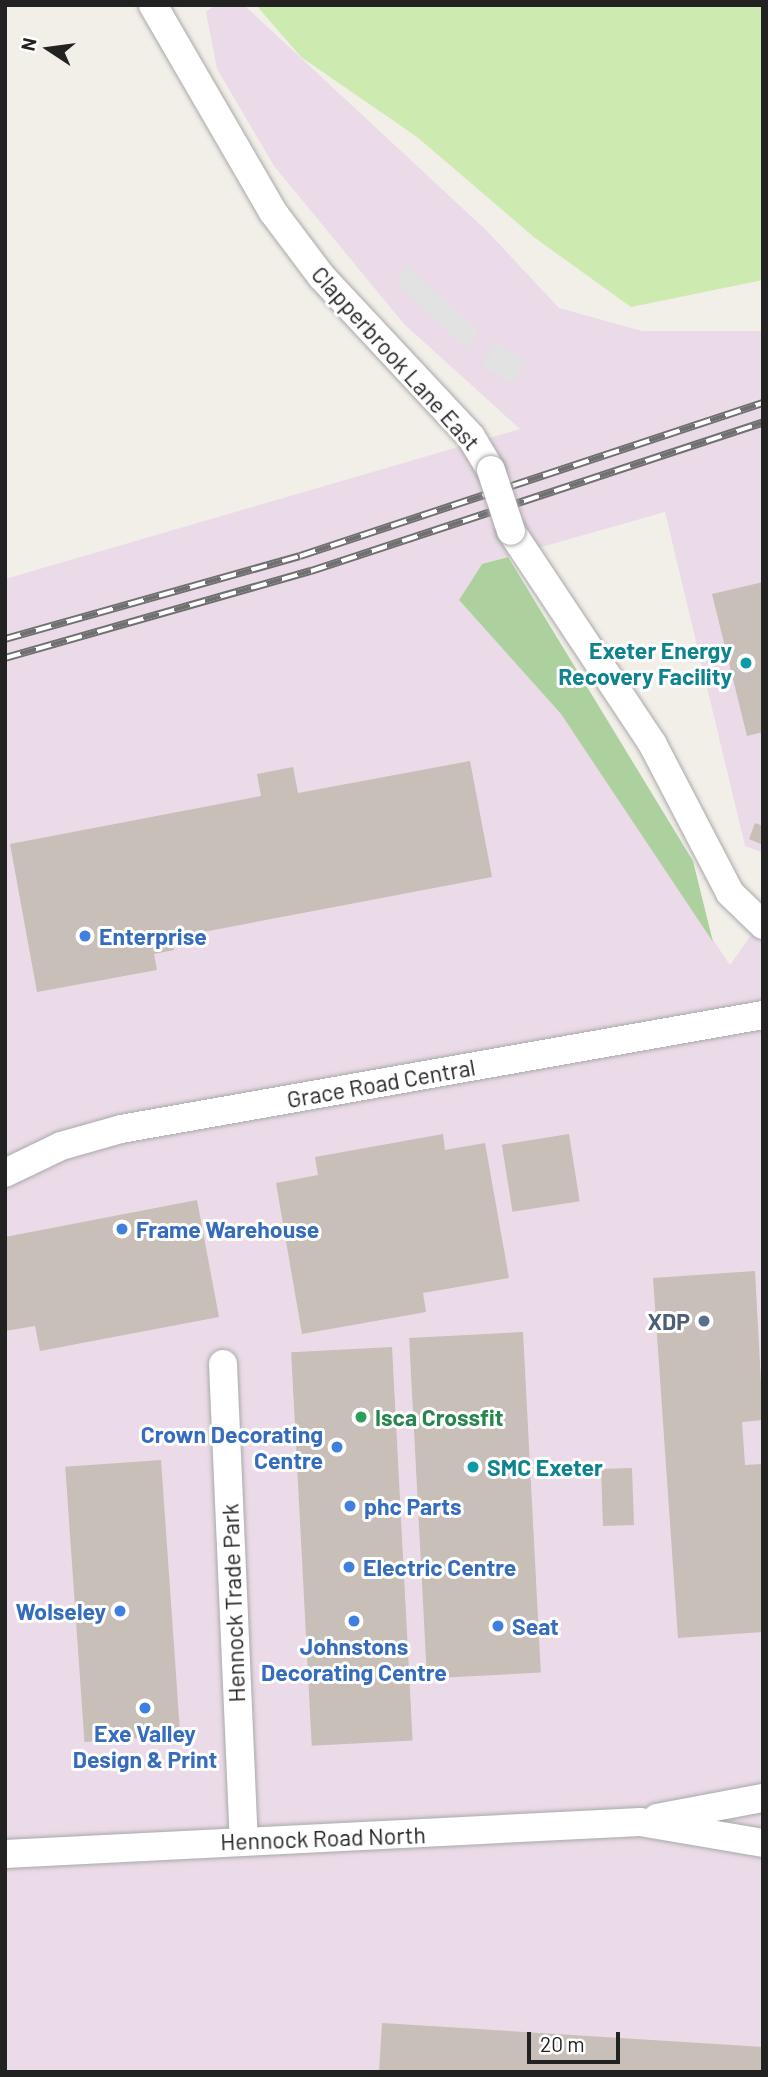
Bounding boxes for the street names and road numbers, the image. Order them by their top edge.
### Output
street label: Clapperbrook Lane East [306,260,486,456]
street label: Grace Road Central [285,1053,477,1113]
street label: Hennock Trade Park [216,1503,250,1703]
street label: Hennock Road North [220,1821,426,1855]

